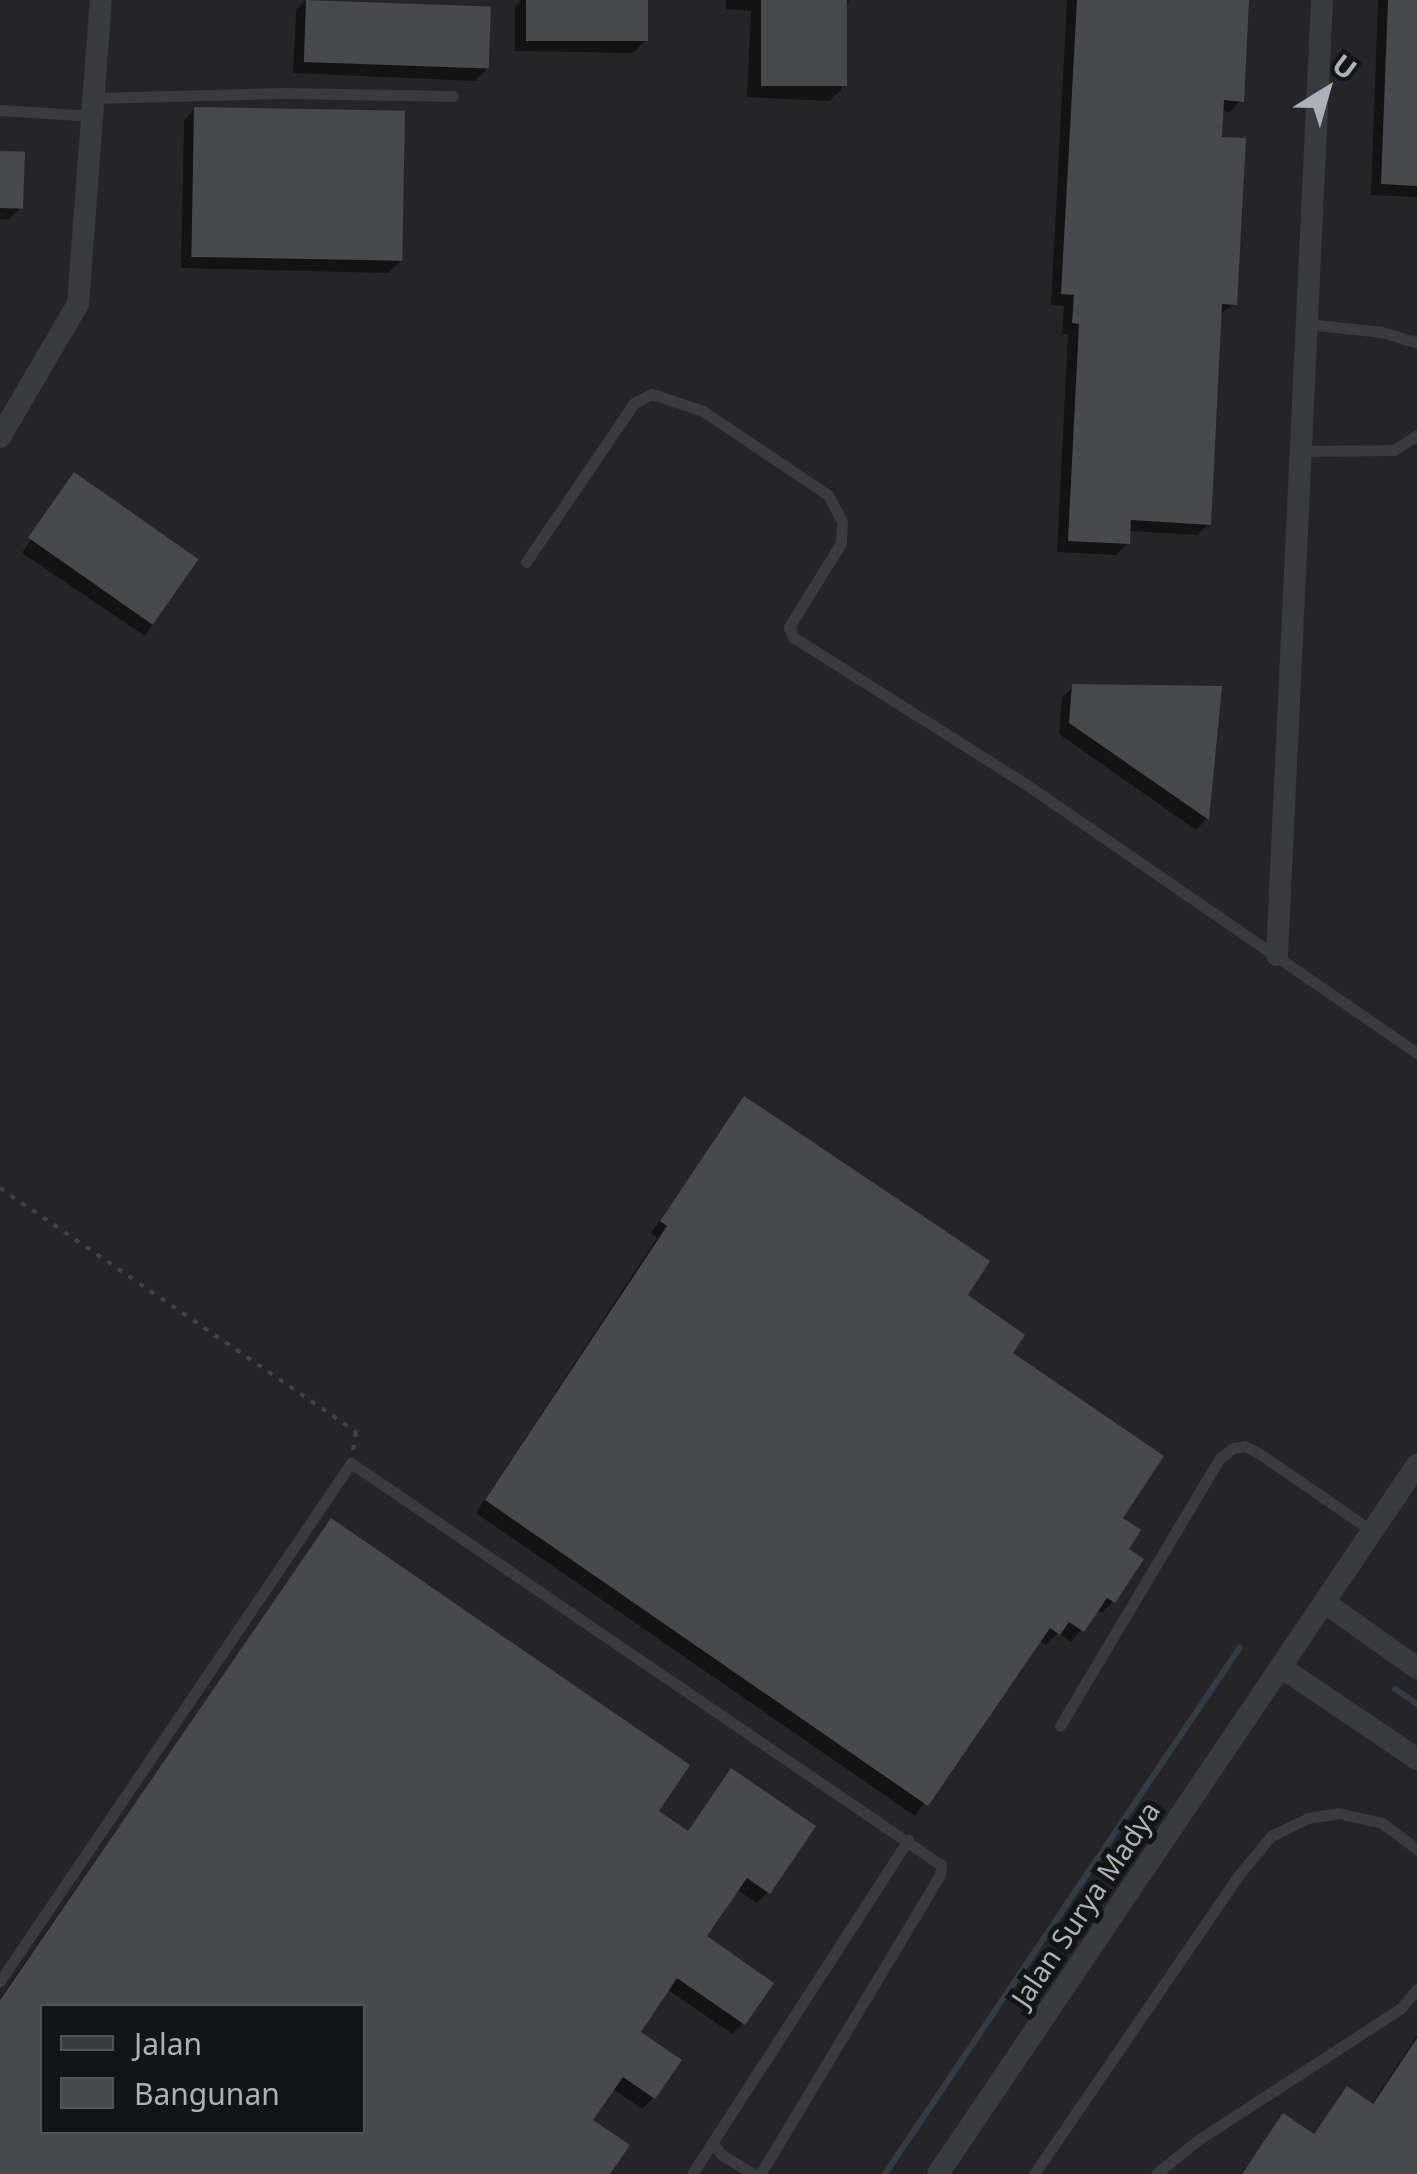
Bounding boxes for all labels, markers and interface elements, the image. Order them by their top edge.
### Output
north arrow [1277,40,1377,140]
text: U [1325,44,1365,88]
street label: Jalan Surya Madya [1004,1795,1166,2013]
legend [40,2004,365,2134]
text: Jalan [134,2023,202,2064]
text: Bangunan [134,2073,280,2114]

